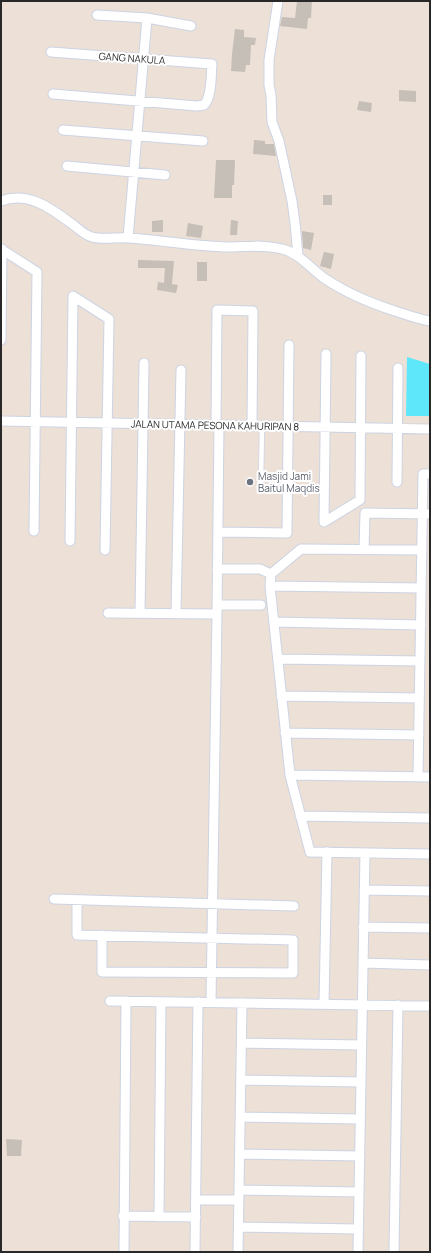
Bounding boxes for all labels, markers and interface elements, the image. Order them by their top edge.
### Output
street label: GANG NAKULA [98,49,166,67]
street label: JALAN UTAMA PESONA KAHURIPAN 8 [131,417,299,433]
place label: Masjid Jami Baitul Maqdis [258,469,320,495]
marker: Masjid Jami Baitul Maqdis [245,477,255,487]

